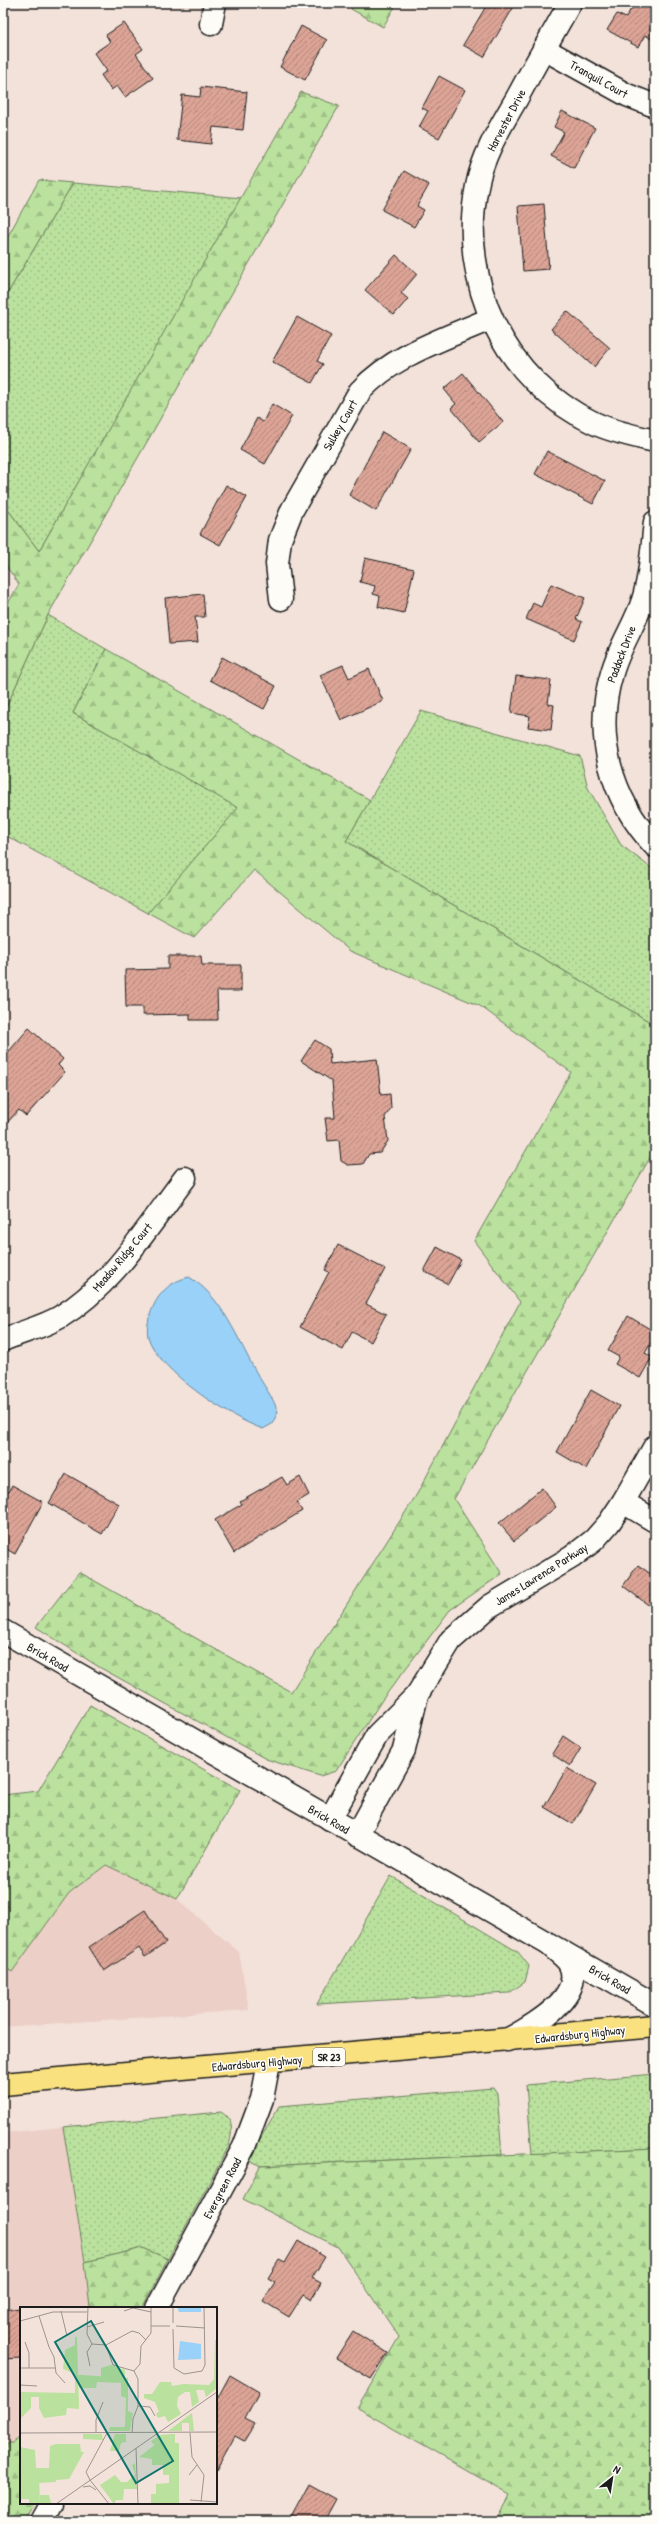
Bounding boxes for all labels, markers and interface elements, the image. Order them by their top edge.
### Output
street label: Tranquil Court [567,56,632,102]
street label: Harvester Drive [483,86,530,154]
street label: Sulkey Court [319,396,362,454]
street label: Paddock Drive [602,623,640,685]
street label: Meadow Ridge Court [88,1218,156,1295]
street label: James Lawrence Parkway [491,1539,591,1609]
street label: Brick Road [24,1638,72,1676]
street label: Brick Road [305,1800,353,1838]
street label: Brick Road [586,1960,634,1998]
street label: Edwardsburg Highway [534,2021,626,2047]
road number: SR 23 [313,2048,345,2066]
street label: Edwardsburg Highway [211,2051,303,2075]
street label: Evergreen Road [199,2154,245,2222]
inset map [20,2307,217,2504]
north arrow [592,2458,632,2498]
text: N [611,2462,623,2477]

